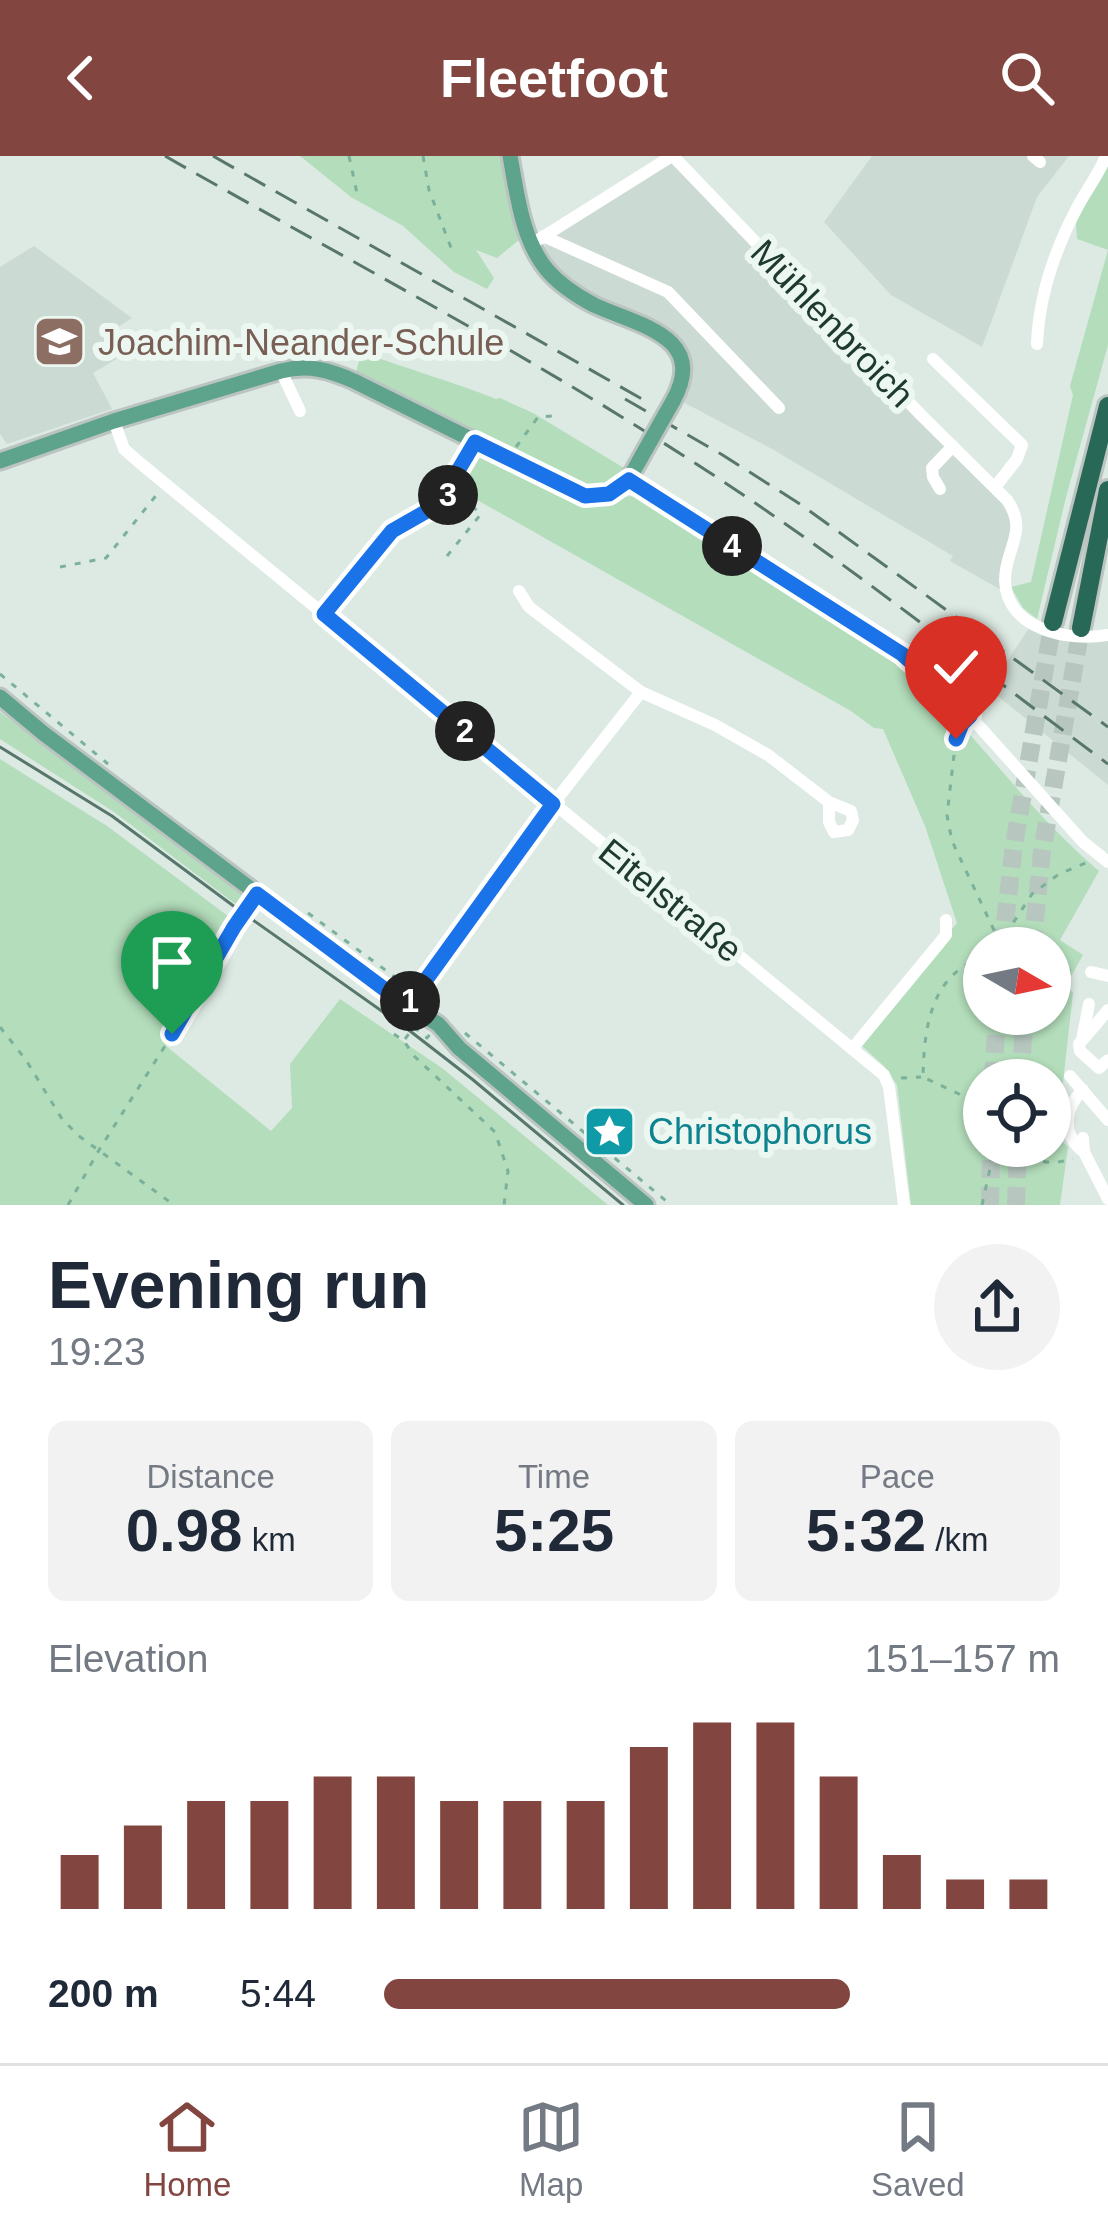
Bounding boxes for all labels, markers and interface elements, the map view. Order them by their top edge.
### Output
icon: back [48,45,114,111]
icon: search [994,45,1060,111]
text: Fleetfoot [440,48,668,108]
street label: Mühlenbroich [743,231,922,415]
school or university icon: Joachim-Neander-Schule [31,314,87,370]
place label: Joachim-Neander-Schule [98,322,504,363]
pin: 3 [418,465,478,525]
text: 3 [439,476,457,513]
pin: 4 [702,516,762,576]
text: 4 [723,527,741,564]
pin [905,616,1007,739]
icon: check [923,634,989,700]
pin: 2 [435,701,495,761]
text: 2 [456,712,474,749]
street label: Eitelstraße [591,830,750,970]
pin [121,911,223,1034]
north arrow [963,927,1071,1035]
map controls [963,927,1071,1167]
icon: arrive [139,929,205,995]
pin: 1 [380,971,440,1031]
text: 1 [401,982,419,1019]
button: locate [963,1059,1071,1167]
place icon: Christophorus [581,1103,637,1159]
place label: Christophorus [648,1111,872,1152]
button: share [934,1244,1060,1370]
text: Evening run [48,1248,429,1322]
text: 19:23 [48,1330,146,1373]
text: Distance [146,1458,275,1495]
text: Time [518,1458,590,1495]
text: Pace [860,1458,935,1495]
text: 0.98 [126,1497,242,1564]
text: 5:25 [494,1497,614,1564]
text: 5:32 [806,1497,926,1564]
text: km [242,1521,296,1558]
text: /km [926,1521,989,1558]
text: Elevation [48,1637,208,1680]
text: 151–157 m [865,1637,1060,1680]
text: 200 m [48,1972,159,2015]
text: 5:44 [240,1972,316,2015]
tab: Home [143,2094,231,2204]
tab: Map [518,2094,584,2204]
tab: Saved [871,2094,965,2204]

